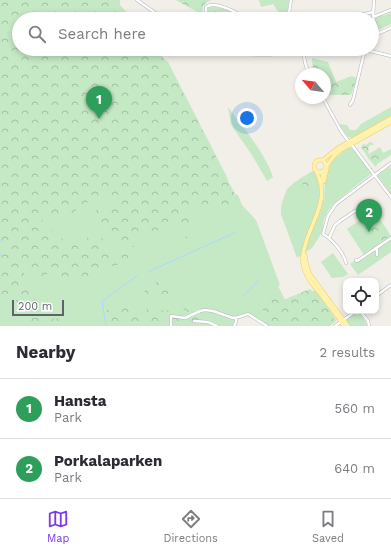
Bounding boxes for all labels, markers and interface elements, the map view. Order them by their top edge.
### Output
search box [12,12,379,56]
icon: search [26,23,48,45]
text: Search here [58,25,146,43]
north arrow [295,68,331,104]
pin: 1 [86,86,112,119]
your location [237,108,257,128]
pin: 2 [356,199,382,232]
map controls [343,278,379,314]
button: locate [343,278,379,314]
scale bar [12,298,64,317]
text: 200 m [18,300,52,313]
text: Nearby [16,342,75,362]
text: 2 results [320,345,375,360]
text: Hansta [54,392,106,410]
text: 1 [26,401,32,416]
text: 560 m [335,401,375,416]
text: Park [54,410,82,425]
text: Porkalaparken [54,452,162,470]
text: 2 [25,461,33,476]
text: 640 m [334,461,375,476]
text: Park [54,470,82,485]
tab: Map [47,508,69,545]
tab: Directions [164,508,218,545]
tab: Saved [312,508,344,545]

